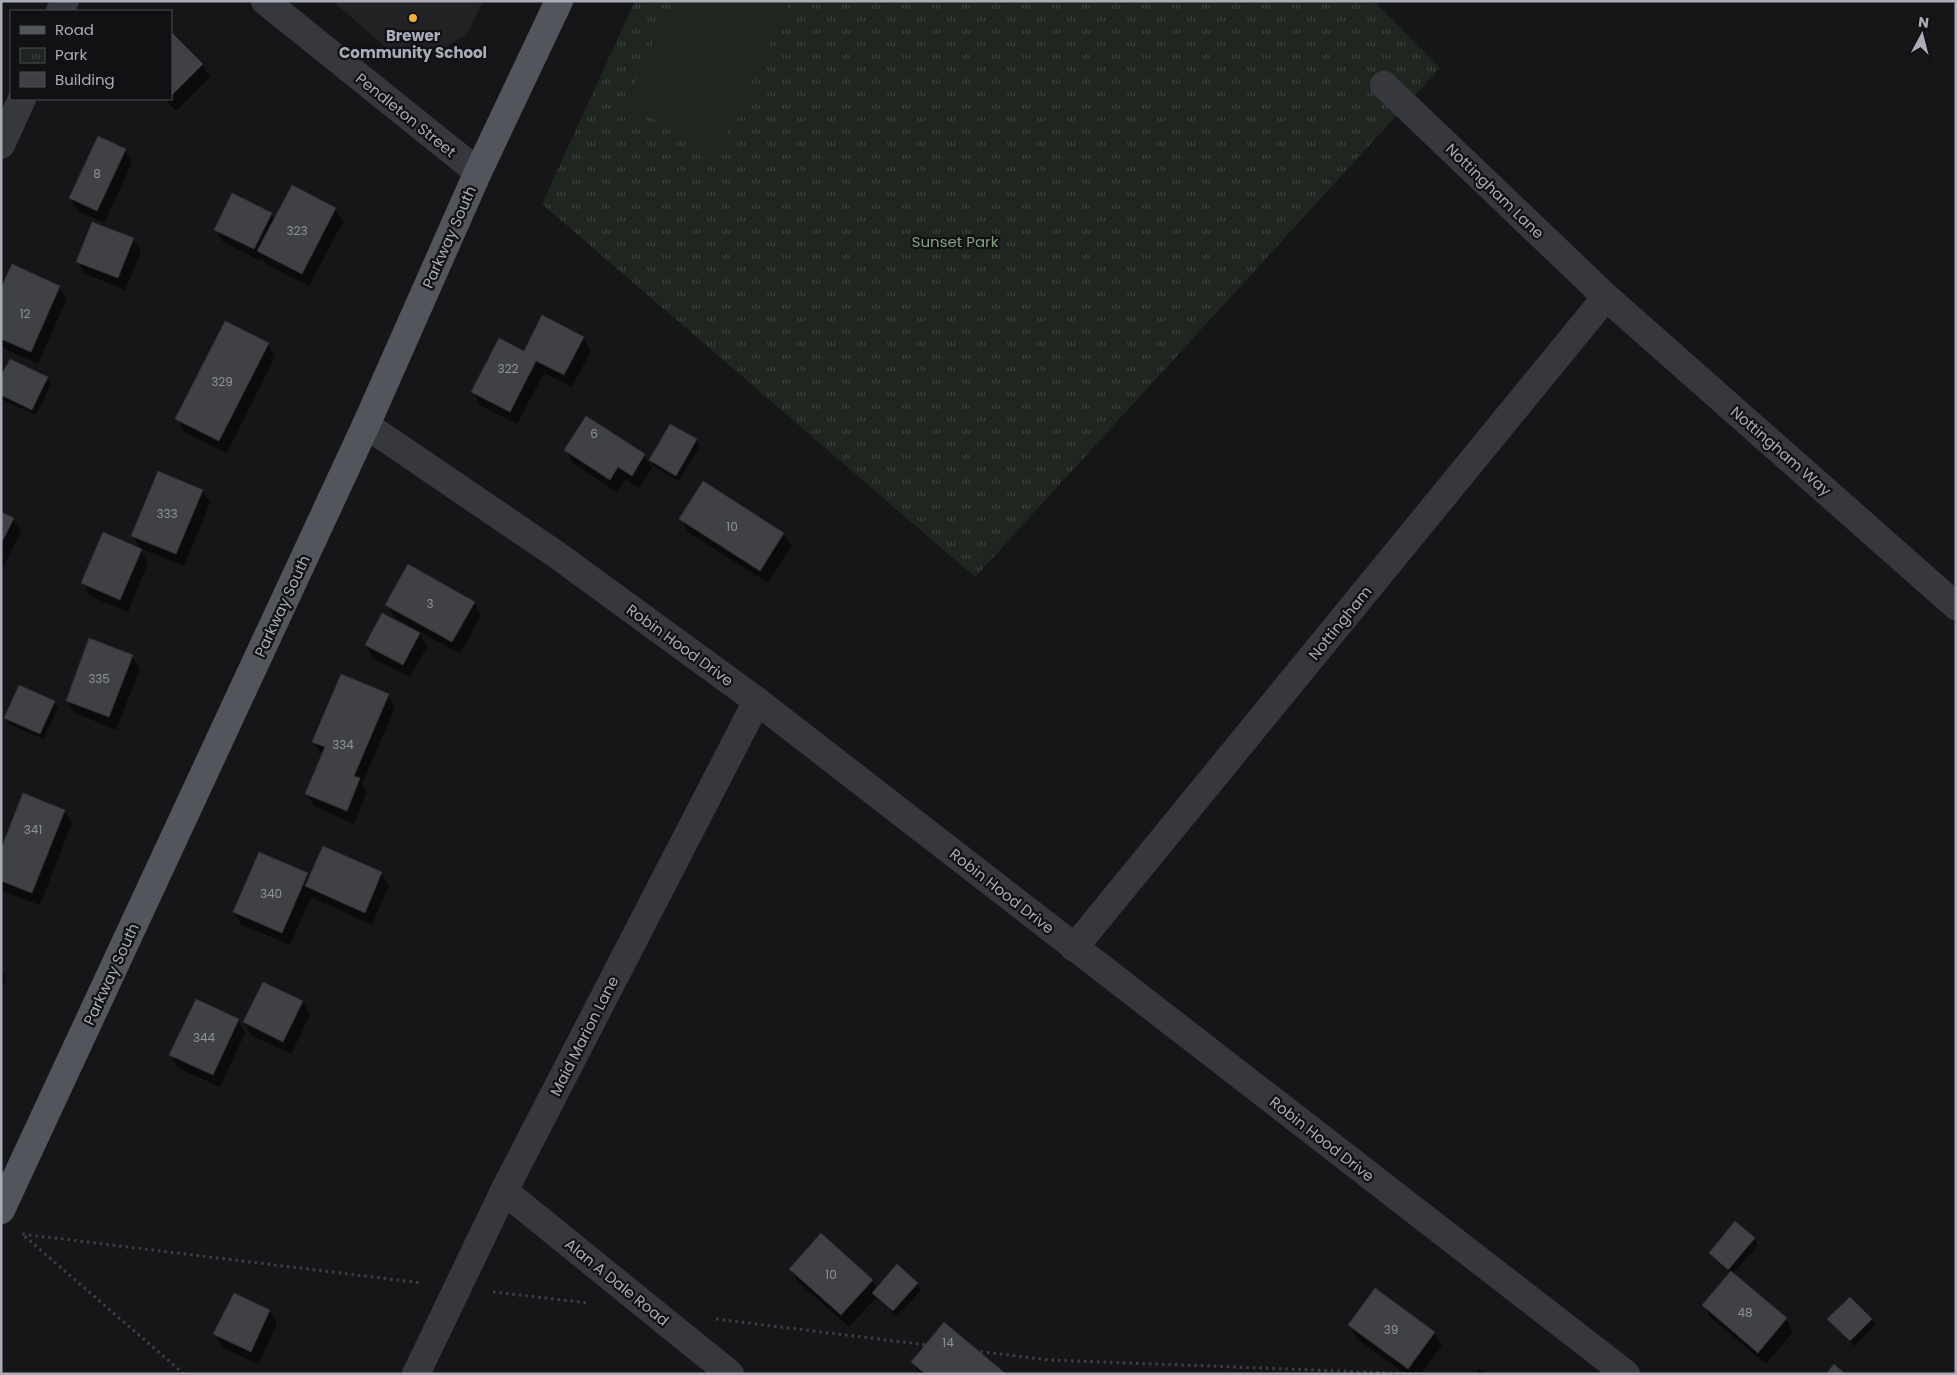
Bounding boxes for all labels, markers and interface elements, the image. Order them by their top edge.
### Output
legend [10,10,172,100]
north arrow [1897,10,1947,60]
marker: Brewer Community School [407,12,419,24]
text: N [1917,12,1930,33]
text: Road [55,19,94,40]
place label: Brewer Community School [339,25,487,63]
text: Park [55,44,87,65]
street label: Pendleton Street [351,68,461,162]
text: Building [55,69,115,90]
street label: Nottingham Lane [1441,139,1549,243]
house number: 8 [93,165,101,182]
street label: Parkway South [417,182,481,292]
house number: 323 [286,222,308,239]
park label: Sunset Park [912,231,999,252]
house number: 12 [20,305,30,322]
house number: 322 [498,360,519,377]
house number: 329 [211,373,233,390]
street label: Nottingham Way [1726,401,1836,501]
house number: 6 [590,425,598,442]
house number: 333 [156,505,178,522]
house number: 10 [726,518,738,535]
street label: Parkway South [249,552,315,660]
street label: Nottingham [1304,582,1376,664]
house number: 3 [426,595,434,612]
street label: Robin Hood Drive [622,599,738,691]
house number: 335 [88,670,110,687]
house number: 334 [332,736,354,753]
house number: 341 [24,821,42,838]
street label: Robin Hood Drive [945,843,1059,939]
house number: 340 [260,885,282,902]
street label: Parkway South [78,920,144,1028]
street label: Maid Marion Lane [545,972,623,1100]
house number: 344 [193,1029,216,1046]
street label: Robin Hood Drive [1265,1091,1379,1187]
street label: Alan A Dale Road [560,1233,674,1331]
house number: 10 [825,1266,837,1283]
house number: 48 [1737,1304,1753,1321]
house number: 39 [1384,1321,1398,1338]
house number: 14 [942,1334,954,1351]

